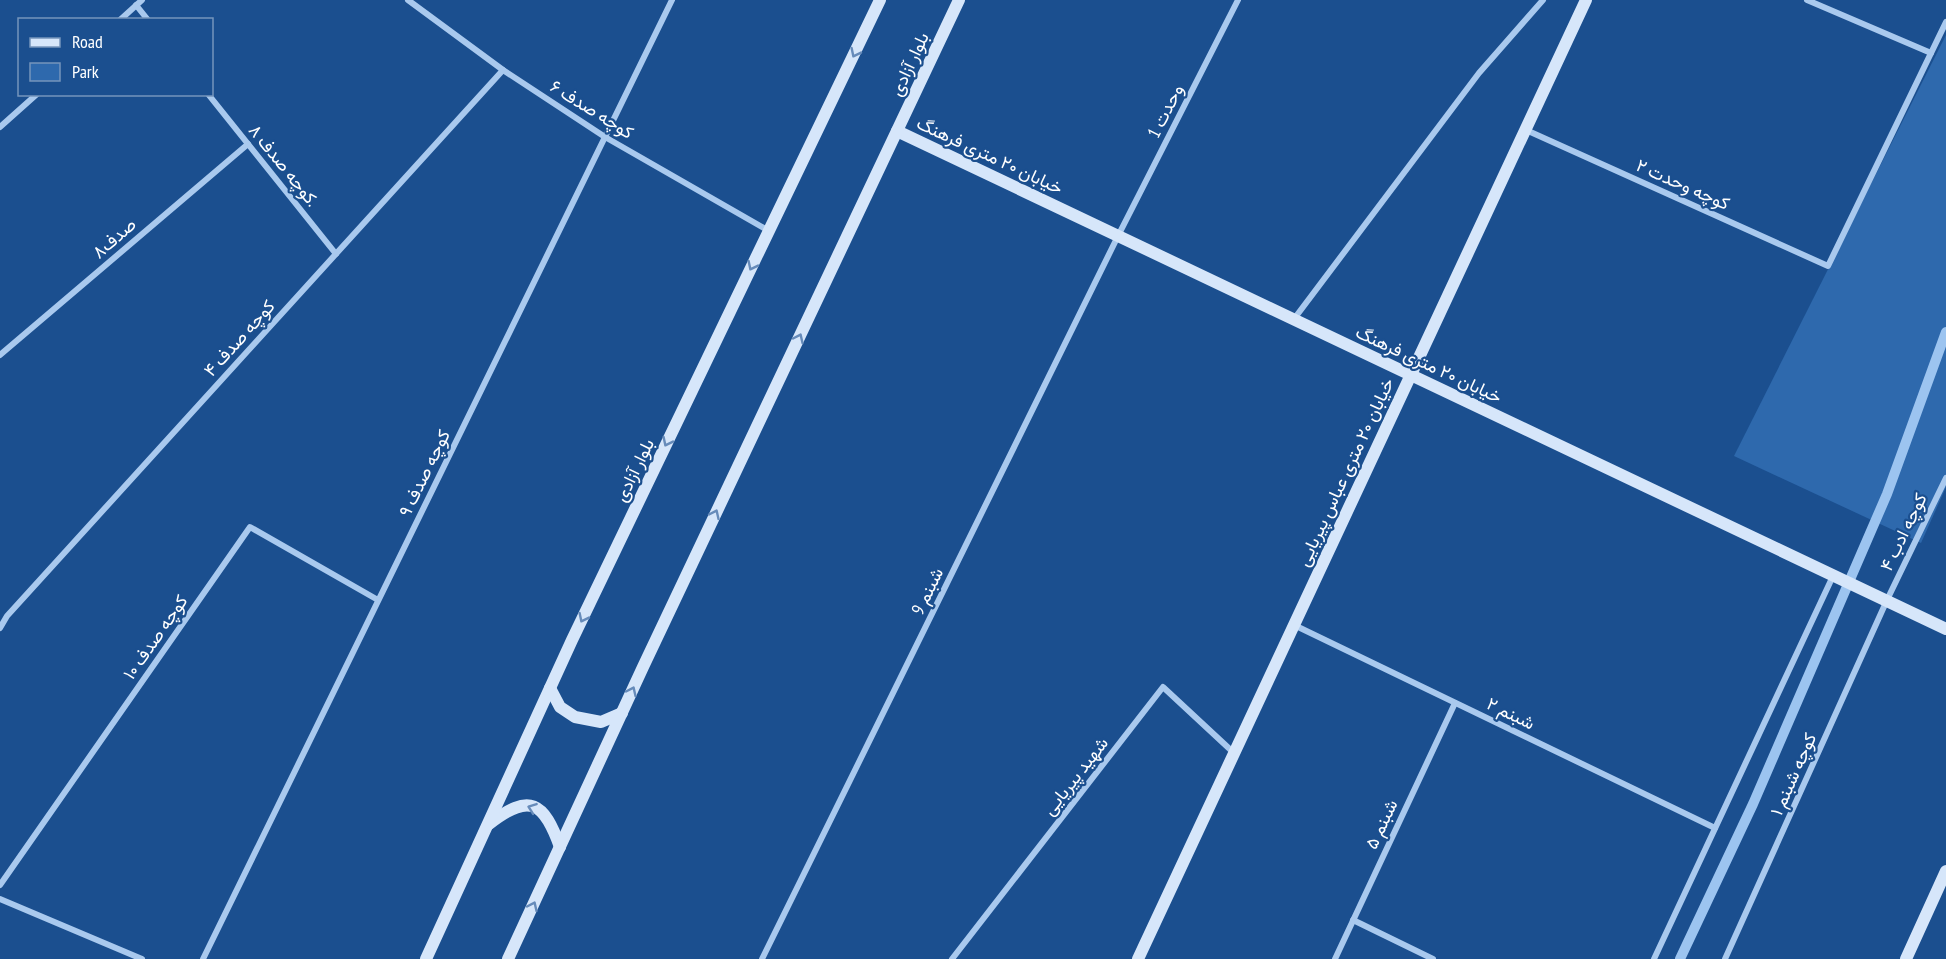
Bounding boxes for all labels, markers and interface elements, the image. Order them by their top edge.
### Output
legend [18,18,213,96]
street label: بلوار آزادی [884,28,934,100]
text: Road [72,30,103,53]
one-way arrow [850,46,862,57]
text: Park [72,60,99,83]
street label: کوچه صدف ۶ [546,74,638,145]
street label: وحدت 1 [1142,80,1188,142]
street label: خیابان ۲۰ متری فرهنگ [913,111,1067,199]
street label: کوچه صدف ۸. [243,119,324,211]
street label: کوچه وحدت ۲ [1632,153,1733,216]
street label: صدف۸ [87,213,141,263]
one-way arrow [747,260,759,271]
street label: کوچه صدف ۴ [198,295,280,382]
street label: خیابان ۲۰ متری فرهنگ [1352,320,1506,408]
one-way arrow [791,334,803,345]
street label: خیابان ۲۰ متری عباس پیریایی [1291,374,1400,570]
street label: کوچه صدف ۹ [393,426,456,521]
street label: بلوار آزادی [609,434,659,506]
one-way arrow [663,436,675,447]
street label: کوچه ادب ۴ [1874,489,1933,575]
one-way arrow [708,510,720,521]
street label: شبنم 9 [906,564,949,619]
street label: کوچه صدف ۱۰ [117,590,193,684]
one-way arrow [579,611,590,622]
one-way arrow [625,686,637,697]
street label: شبنم ۲ [1483,691,1539,735]
street label: کوچه شبنم ۱ [1765,729,1822,819]
street label: شهید پیریایی [1037,732,1114,821]
street label: شبنم ۵ [1360,795,1403,853]
one-way arrow [527,803,537,816]
one-way arrow [525,901,537,912]

